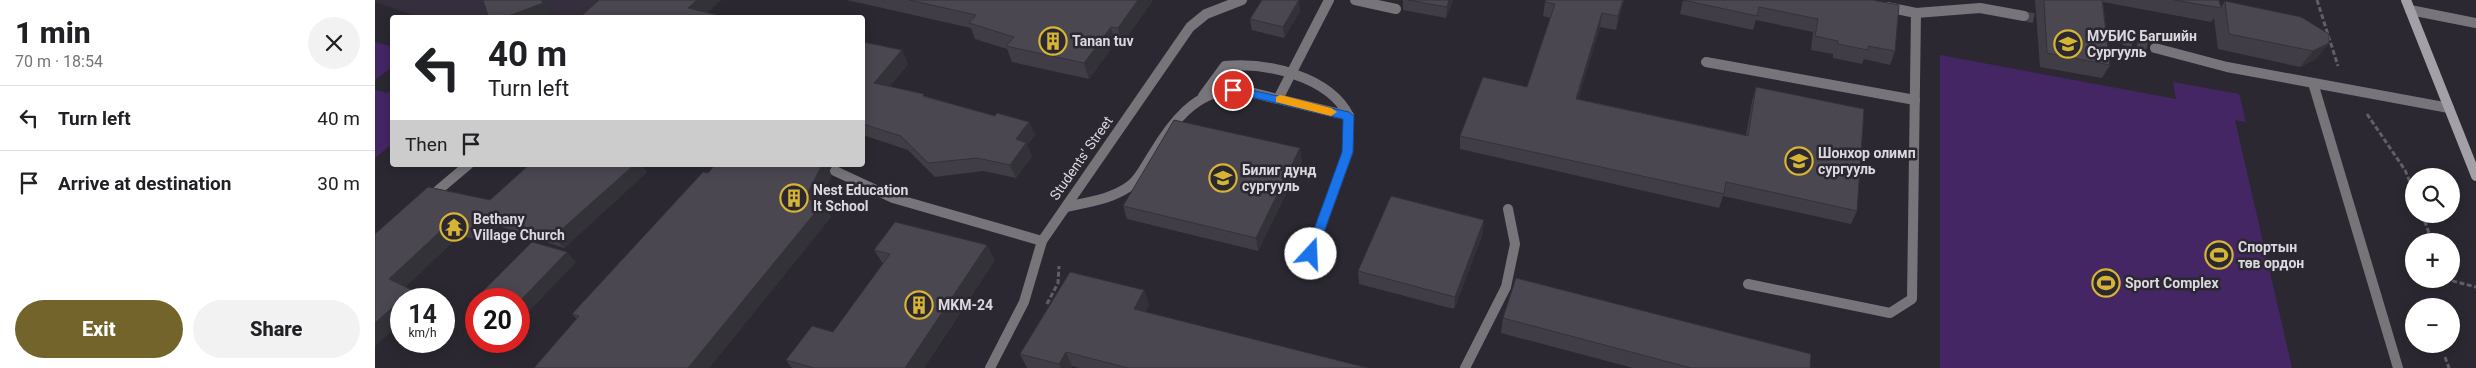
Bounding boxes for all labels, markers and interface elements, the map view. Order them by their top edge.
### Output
text: 1 min [15,15,91,50]
button: close [308,17,360,69]
building icon: Tanan tuv [1038,26,1068,56]
place label: МУБИС Багшийн Сургууль [2087,28,2197,60]
school or university icon: МУБИС Багшийн Сургууль [2053,29,2083,59]
place label: Tanan tuv [1072,33,1133,49]
text: 40 m [488,34,567,75]
icon: left [405,35,470,100]
text: 70 m · 18:54 [15,52,103,71]
pin [1212,69,1254,111]
text: Turn left [488,76,569,101]
icon: arrive [1219,76,1247,104]
icon: left [15,104,43,132]
text: Turn left [58,107,131,130]
text: 40 m [317,107,360,130]
street label: Students' Street [1046,113,1116,203]
icon: arrive [457,130,485,158]
text: Then [405,133,447,156]
place label: Шонхор олимп сургууль [1818,145,1916,177]
school or university icon: Шонхор олимп сургууль [1784,146,1814,176]
place label: Билиг дунд сургууль [1242,162,1317,194]
school or university icon: Билиг дунд сургууль [1208,163,1238,193]
map controls [2405,168,2460,353]
button: search [2405,168,2460,223]
icon: arrive [15,169,43,197]
text: Arrive at destination [58,172,231,195]
text: 30 m [317,172,360,195]
place label: Nest Education It School [813,182,908,214]
building icon: Nest Education It School [779,183,809,213]
place label: Bethany Village Church [473,211,565,243]
temple icon: Bethany Village Church [439,212,469,242]
position arrow [1284,227,1336,279]
button: + [2405,233,2460,288]
place label: Спортын төв ордон [2238,239,2304,271]
sports icon: Спортын төв ордон [2204,240,2234,270]
sports icon: Sport Complex [2091,268,2121,298]
place label: Sport Complex [2125,275,2219,291]
speed limit sign: 20 [465,288,530,353]
building icon: MKM-24 [904,290,934,320]
place label: MKM-24 [938,297,993,313]
button: − [2405,298,2460,353]
button: Exit [15,300,183,358]
button: Share [193,300,360,358]
text: 14 [408,300,437,329]
text: km/h [408,326,437,340]

